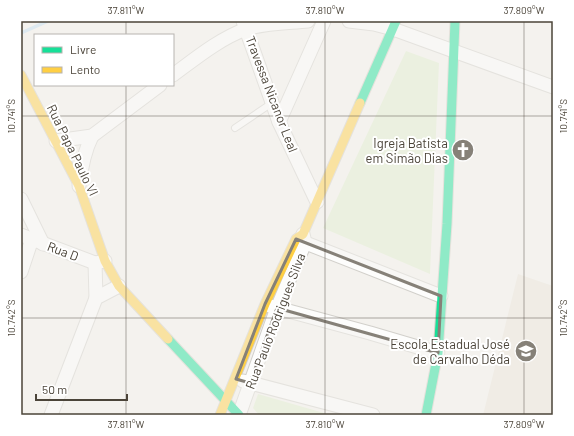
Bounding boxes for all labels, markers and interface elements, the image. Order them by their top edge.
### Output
text: 37.811°W [108,4,145,16]
text: 37.810°W [306,4,345,16]
text: 37.809°W [504,4,545,16]
legend [34,34,174,86]
street label: Travessa Nicanor Leal [242,34,302,154]
text: Livre [70,42,96,56]
text: Lento [70,62,100,76]
text: 10.741°S [5,99,17,133]
text: 10.741°S [557,99,569,133]
street label: Rua Papa Paulo VI [44,102,102,198]
place label: Igreja Batista em Simão Dias [366,135,448,166]
church icon: Igreja Batista em Simão Dias [450,137,476,163]
street label: Rua D [45,238,81,264]
street label: Rua Paulo Rodrigues Silva [242,251,308,391]
text: 10.742°S [5,299,17,337]
text: 10.742°S [557,299,569,337]
place label: Escola Estadual José de Carvalho Déda [390,336,510,367]
school or university icon: Escola Estadual José de Carvalho Déda [513,338,539,364]
scale bar [36,376,127,402]
text: 50 m [42,382,67,396]
text: 37.811°W [108,418,145,430]
text: 37.810°W [306,418,345,430]
text: 37.809°W [504,418,545,430]

